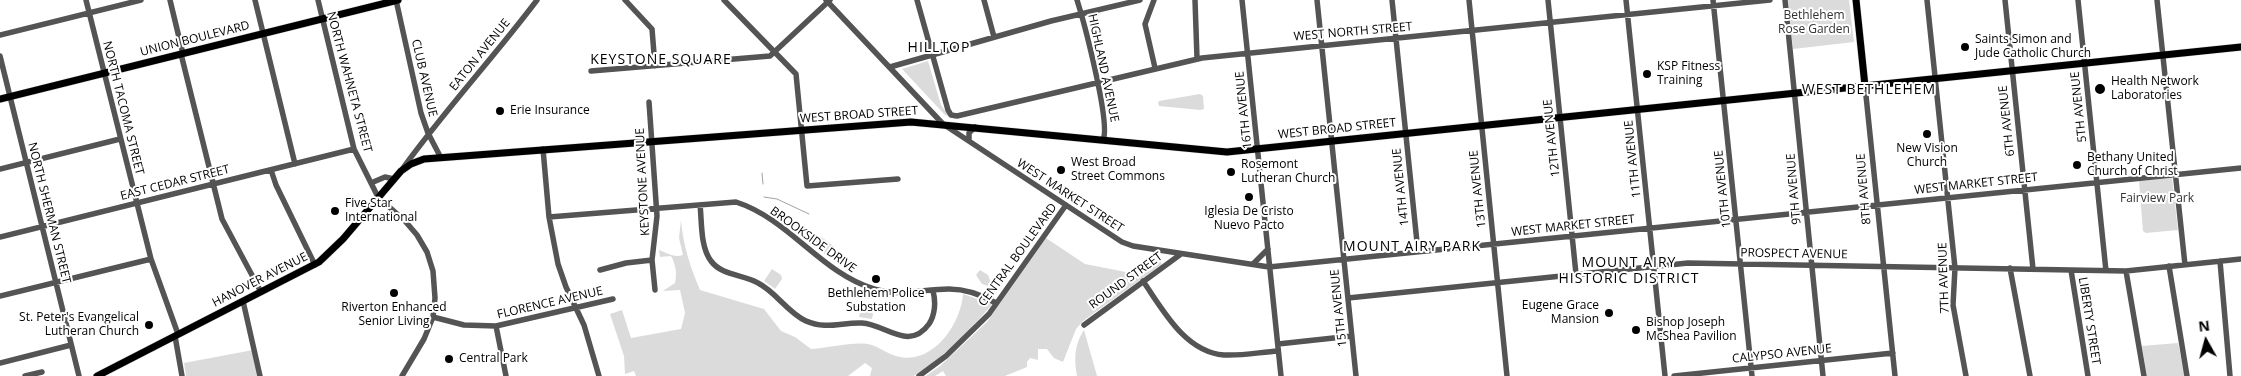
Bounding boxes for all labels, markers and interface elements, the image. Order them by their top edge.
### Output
park label: Bethlehem Rose Garden [1778,9,1850,37]
street label: NORTH WAHNETA STREET [323,10,375,154]
street label: HIGHLAND AVENUE [1084,13,1122,123]
street label: EATON AVENUE [447,16,513,94]
street label: UNION BOULEVARD [139,18,251,60]
street label: WEST NORTH STREET [1293,20,1413,44]
place label: Saints Simon and Jude Catholic Church [1975,33,2091,61]
street label: CLUB AVENUE [408,38,440,118]
street label: NORTH TACOMA STREET [99,40,147,176]
district label: HILLTOP [907,40,971,56]
marker: Saints Simon and Jude Catholic Church [1959,41,1971,53]
district label: KEYSTONE SQUARE [588,52,734,68]
place label: KSP Fitness Training [1657,60,1720,88]
marker: KSP Fitness Training [1641,68,1653,80]
street label: 16TH AVENUE [1233,70,1255,150]
street label: 5TH AVENUE [2068,71,2090,143]
place label: Health Network Laboratories [2111,75,2199,103]
district label: WEST BETHLEHEM [1800,82,1938,98]
marker: Health Network Laboratories [2093,82,2107,96]
street label: 6TH AVENUE [1996,85,2018,157]
street label: 12TH AVENUE [1541,98,1563,178]
place label: Erie Insurance [510,104,590,118]
street label: WEST BROAD STREET [799,104,919,126]
marker: Erie Insurance [494,105,506,117]
street label: WEST BROAD STREET [1277,116,1397,142]
street label: 11TH AVENUE [1622,119,1644,199]
street label: KEYSTONE AVENUE [633,128,653,236]
marker: New Vision Church [1921,128,1933,140]
street label: NORTH SHERMAN STREET [24,141,74,285]
place label: New Vision Church [1896,142,1958,170]
street label: 14TH AVENUE [1390,147,1412,227]
street label: 13TH AVENUE [1467,149,1489,229]
street label: 10TH AVENUE [1712,149,1734,229]
place label: Bethany United Church of Christ [2087,151,2178,179]
street label: 9TH AVENUE [1784,153,1804,225]
street label: 8TH AVENUE [1854,153,1874,225]
street label: WEST MARKET STREET [1014,156,1126,236]
place label: West Broad Street Commons [1071,156,1165,184]
place label: Rosemont Lutheran Church [1241,158,1335,186]
marker: Bethany United Church of Christ [2071,159,2083,171]
street label: EAST CEDAR STREET [119,162,231,204]
marker: West Broad Street Commons [1055,164,1067,176]
marker: Rosemont Lutheran Church [1225,166,1237,178]
street label: WEST MARKET STREET [1914,170,2038,198]
marker: Iglesia De Cristo Nuevo Pacto [1243,191,1255,203]
park label: Fairview Park [2120,192,2194,206]
place label: Five Star International [345,197,417,225]
street label: CENTRAL BOULEVARD [976,201,1060,309]
street label: BROOKSIDE DRIVE [767,204,859,276]
marker: Five Star International [329,205,341,217]
place label: Iglesia De Cristo Nuevo Pacto [1204,205,1294,233]
street label: WEST MARKET STREET [1511,212,1635,240]
district label: MOUNT AIRY PARK [1341,239,1483,255]
street label: 7TH AVENUE [1936,242,1952,314]
street label: PROSPECT AVENUE [1740,246,1848,262]
street label: HANOVER AVENUE [210,250,310,310]
street label: ROUND STREET [1087,250,1165,312]
district label: MOUNT AIRY HISTORIC DISTRICT [1556,255,1702,288]
street label: 15TH AVENUE [1328,268,1350,348]
marker: Bethlehem Police Substation [870,273,882,285]
street label: LIBERTY STREET [2075,276,2103,366]
street label: FLORENCE AVENUE [496,284,604,322]
marker: Riverton Enhanced Senior Living [388,287,400,299]
place label: Bethlehem Police Substation [827,287,925,315]
place label: Eugene Grace Mansion [1522,299,1599,327]
place label: Riverton Enhanced Senior Living [341,301,447,329]
marker: Eugene Grace Mansion [1603,307,1615,319]
place label: St. Peter's Evangelical Lutheran Church [19,311,139,339]
text: N [2197,315,2211,336]
place label: Bishop Joseph McShea Pavilion [1646,316,1737,344]
north arrow [2181,316,2231,366]
marker: St. Peter's Evangelical Lutheran Church [143,319,155,331]
marker: Bishop Joseph McShea Pavilion [1630,324,1642,336]
street label: CALYPSO AVENUE [1731,342,1833,366]
place label: Central Park [459,352,528,366]
marker: Central Park [443,353,455,365]

